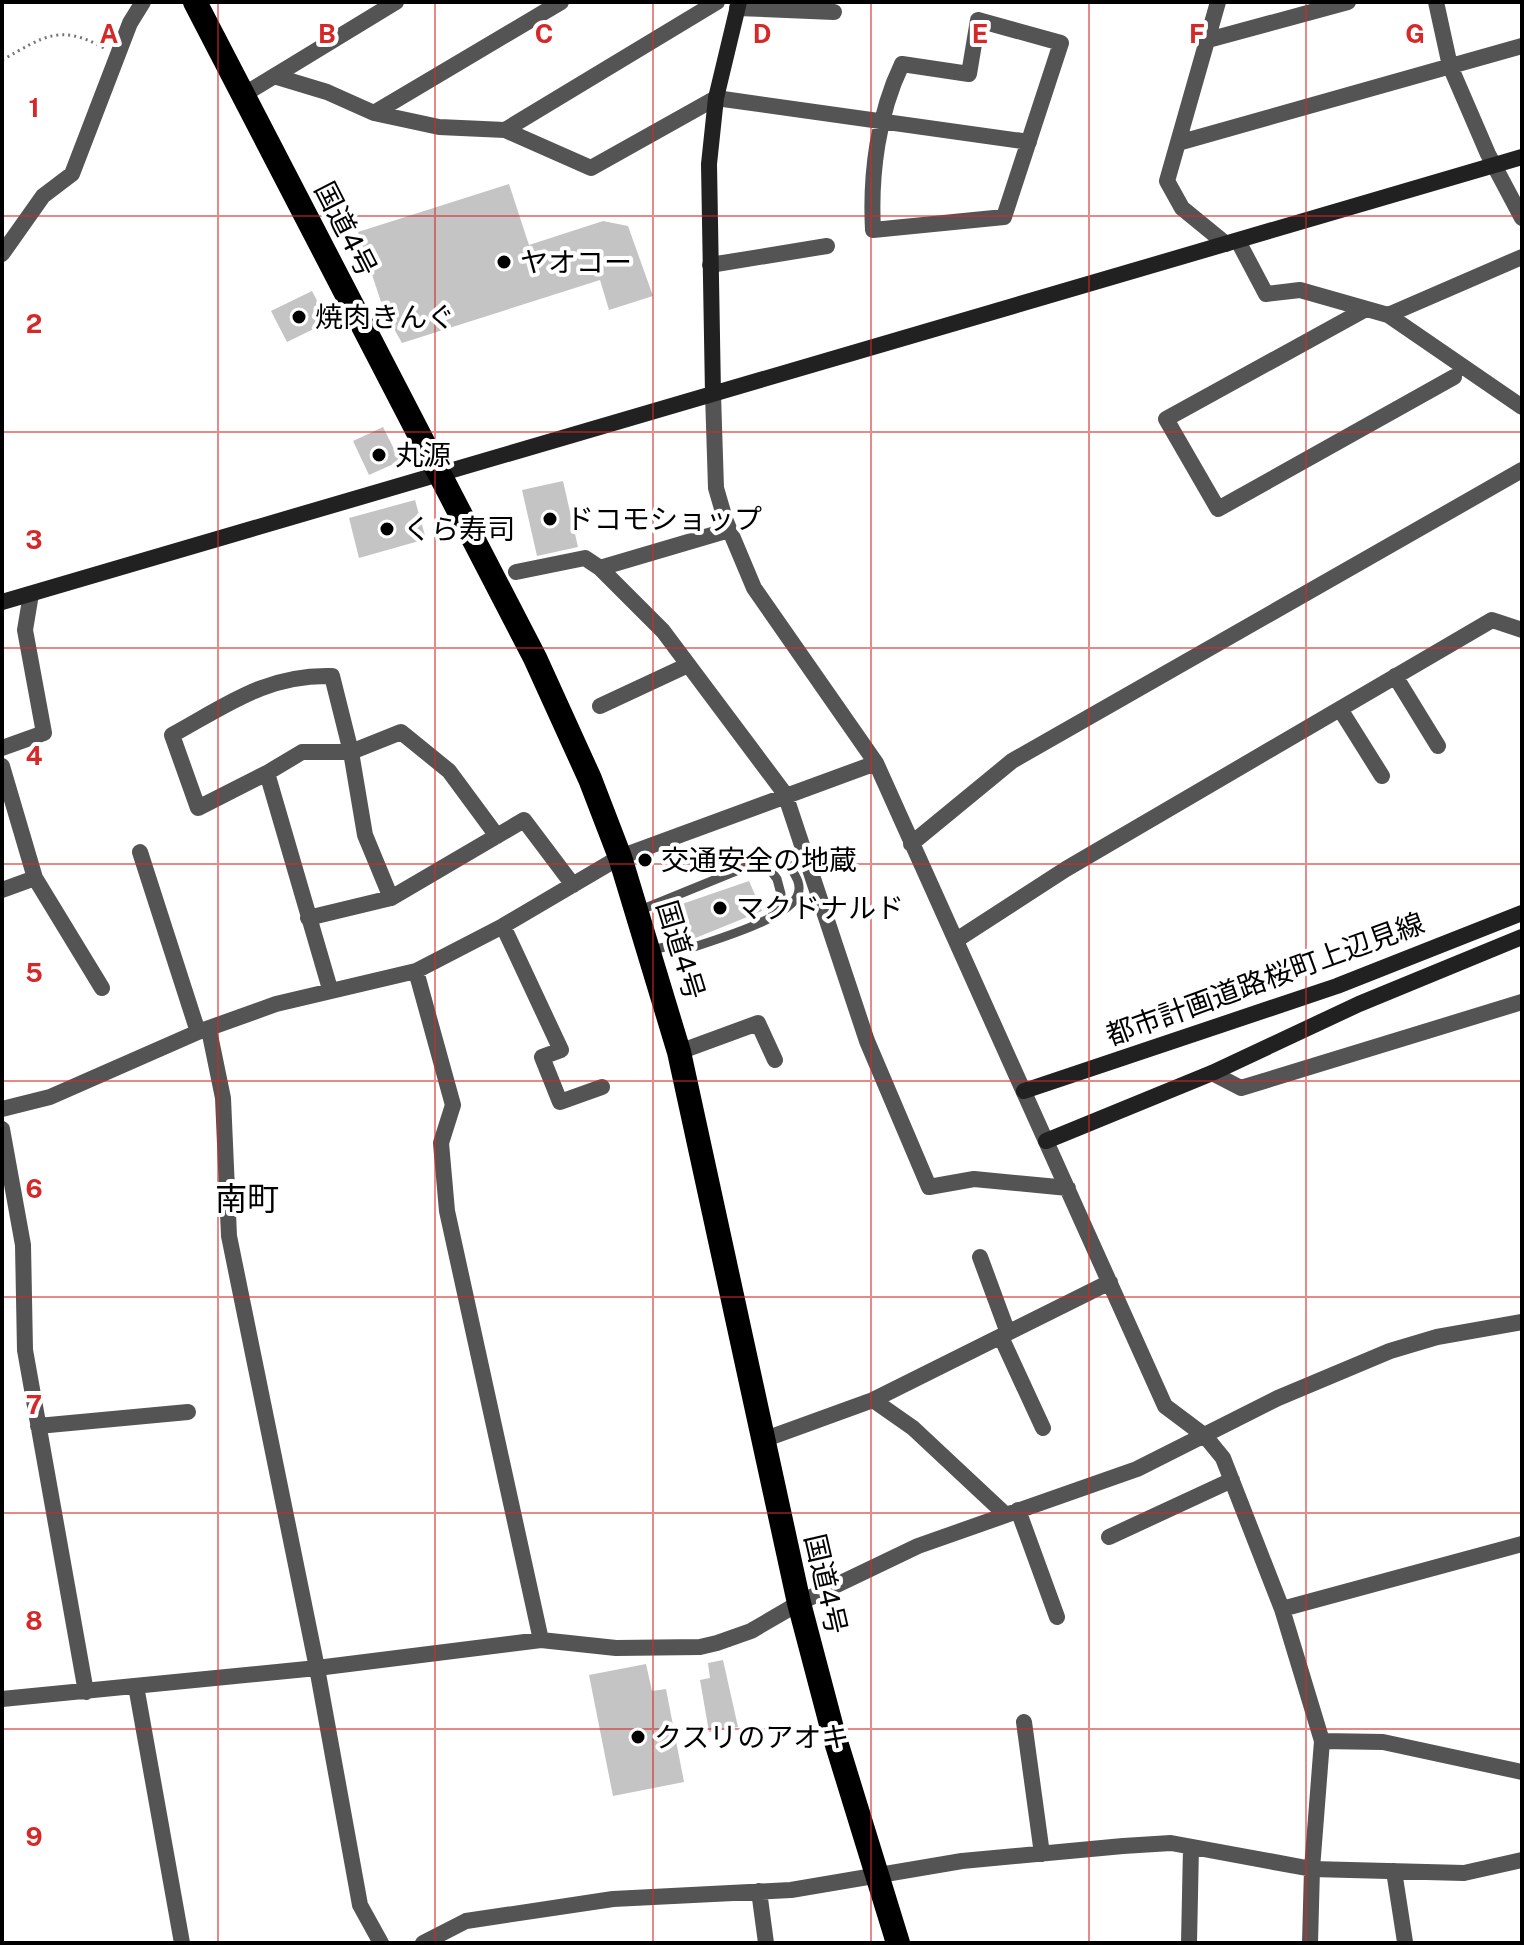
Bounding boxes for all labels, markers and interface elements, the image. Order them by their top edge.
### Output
text: A [100,18,119,49]
text: B [318,18,336,49]
text: C [535,18,553,49]
text: D [753,18,771,49]
text: E [972,18,988,49]
text: F [1189,18,1205,49]
text: G [1405,18,1425,49]
text: 1 [28,92,40,123]
street label: 国道4号 [309,176,384,282]
place label: ヤオコー [520,245,632,278]
marker: ヤオコー [495,253,513,271]
place label: 焼肉きんぐ [315,300,455,333]
text: 2 [26,308,42,339]
marker: 焼肉きんぐ [290,308,308,326]
place label: 丸源 [395,438,451,471]
marker: 丸源 [370,446,388,464]
place label: ドコモショップ [566,502,762,535]
marker: ドコモショップ [541,510,559,528]
place label: くら寿司 [403,512,515,545]
marker: くら寿司 [378,520,396,538]
text: 3 [25,524,43,555]
text: 4 [25,740,43,771]
place label: 交通安全の地蔵 [661,843,857,876]
marker: 交通安全の地蔵 [636,851,654,869]
place label: マクドナルド [736,891,904,924]
street label: 国道4号 [651,896,712,1003]
marker: マクドナルド [711,899,729,917]
street label: 都市計画道路桜町上辺見線 [1101,906,1428,1051]
text: 5 [25,957,43,988]
text: 6 [25,1173,43,1204]
district label: 南町 [215,1180,279,1217]
text: 7 [26,1389,42,1420]
street label: 国道4号 [799,1531,854,1637]
text: 8 [25,1605,43,1636]
place label: クスリのアオキ [654,1720,849,1753]
marker: クスリのアオキ [629,1728,647,1746]
text: 9 [25,1821,43,1852]

